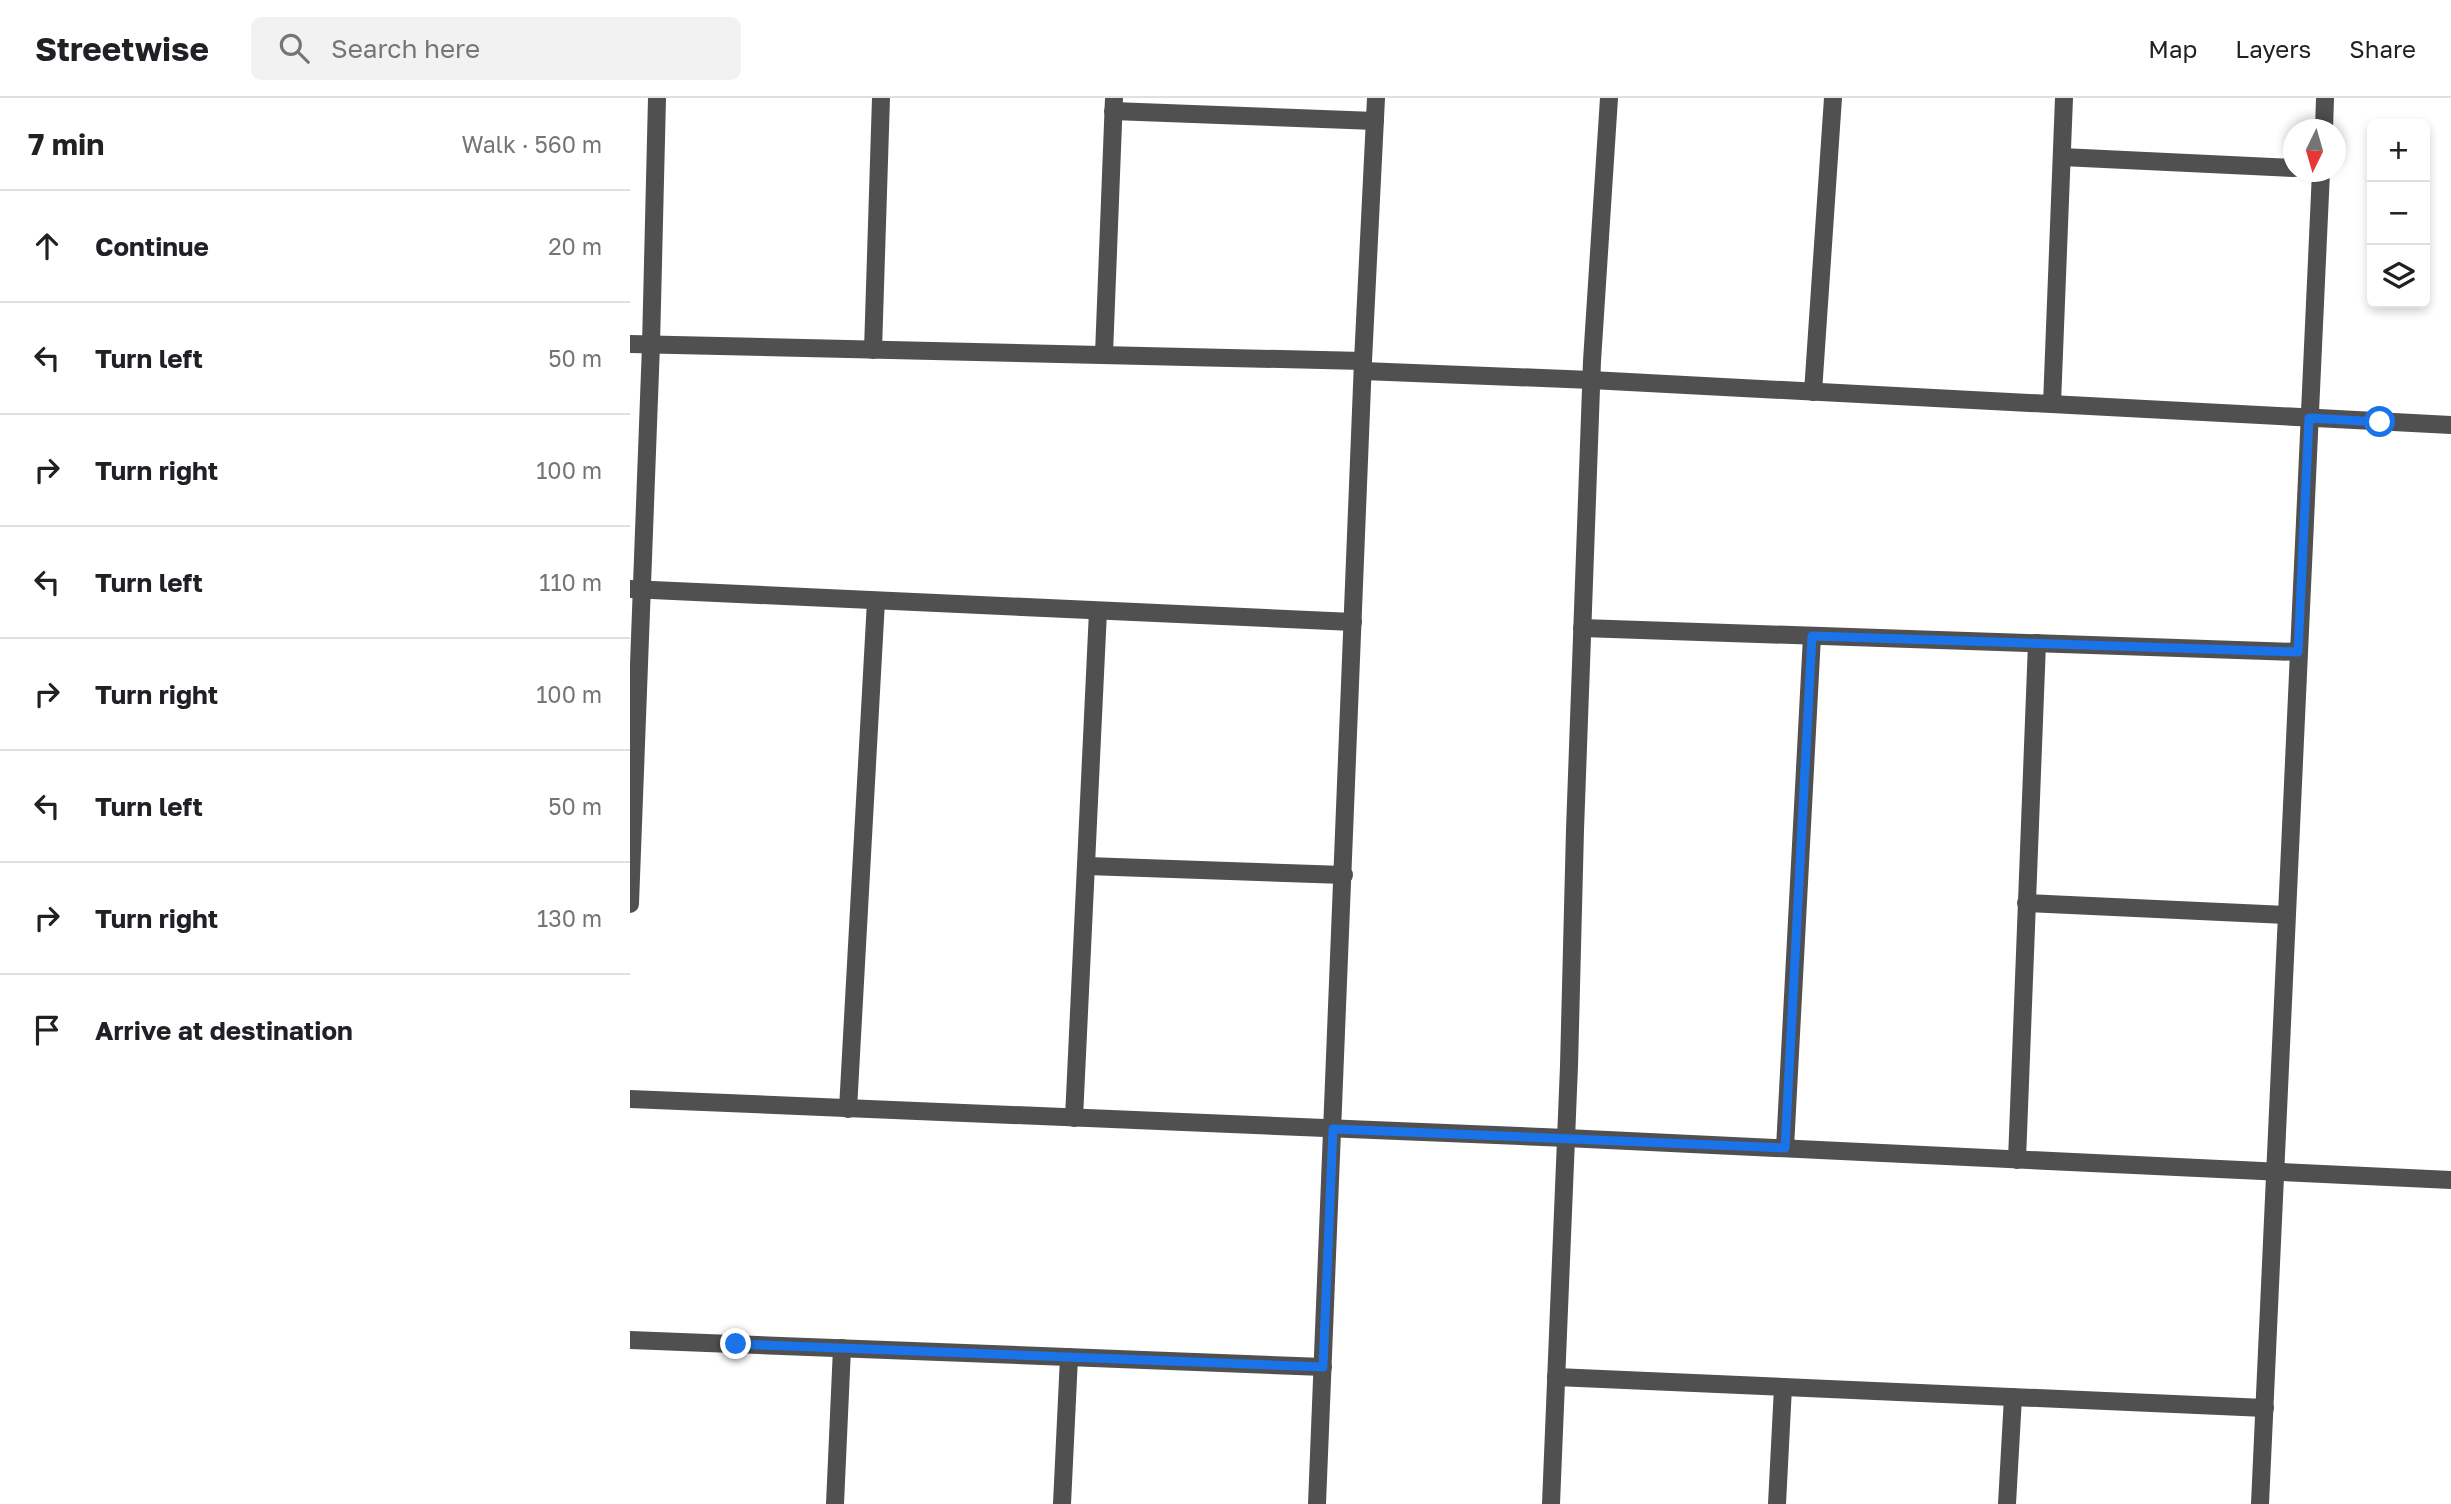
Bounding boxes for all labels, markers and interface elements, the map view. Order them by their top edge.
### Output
search box [251,17,741,80]
text: Streetwise [35,29,209,68]
icon: search [275,29,313,67]
text: Search here [331,33,480,64]
text: Map [2148,34,2197,63]
text: Layers [2235,34,2311,63]
text: Share [2349,34,2416,63]
north arrow [2283,119,2346,182]
map controls [2367,119,2430,308]
button: + [2367,119,2430,182]
text: 7 min [28,126,104,162]
text: Walk · 560 m [461,130,602,158]
button: − [2367,182,2430,245]
icon: ahead [28,227,66,265]
text: Continue [95,231,209,262]
text: 20 m [548,232,602,260]
button: layers [2367,245,2430,308]
icon: left [28,339,66,377]
text: Turn left [95,343,203,374]
text: 50 m [548,344,602,372]
route start [2364,406,2395,437]
icon: right [28,451,66,489]
text: Turn right [95,455,218,486]
text: 100 m [536,456,602,484]
icon: left [28,563,66,601]
text: Turn left [95,567,203,598]
text: 110 m [539,568,602,596]
icon: right [28,675,66,713]
text: Turn right [95,679,218,710]
text: 100 m [536,680,602,708]
icon: left [28,787,66,825]
text: Turn left [95,791,203,822]
text: 50 m [548,792,602,820]
icon: right [28,899,66,937]
text: Turn right [95,903,218,934]
text: 130 m [537,904,602,932]
icon: arrive [28,1011,66,1049]
text: Arrive at destination [95,1015,353,1046]
route end [720,1328,751,1359]

